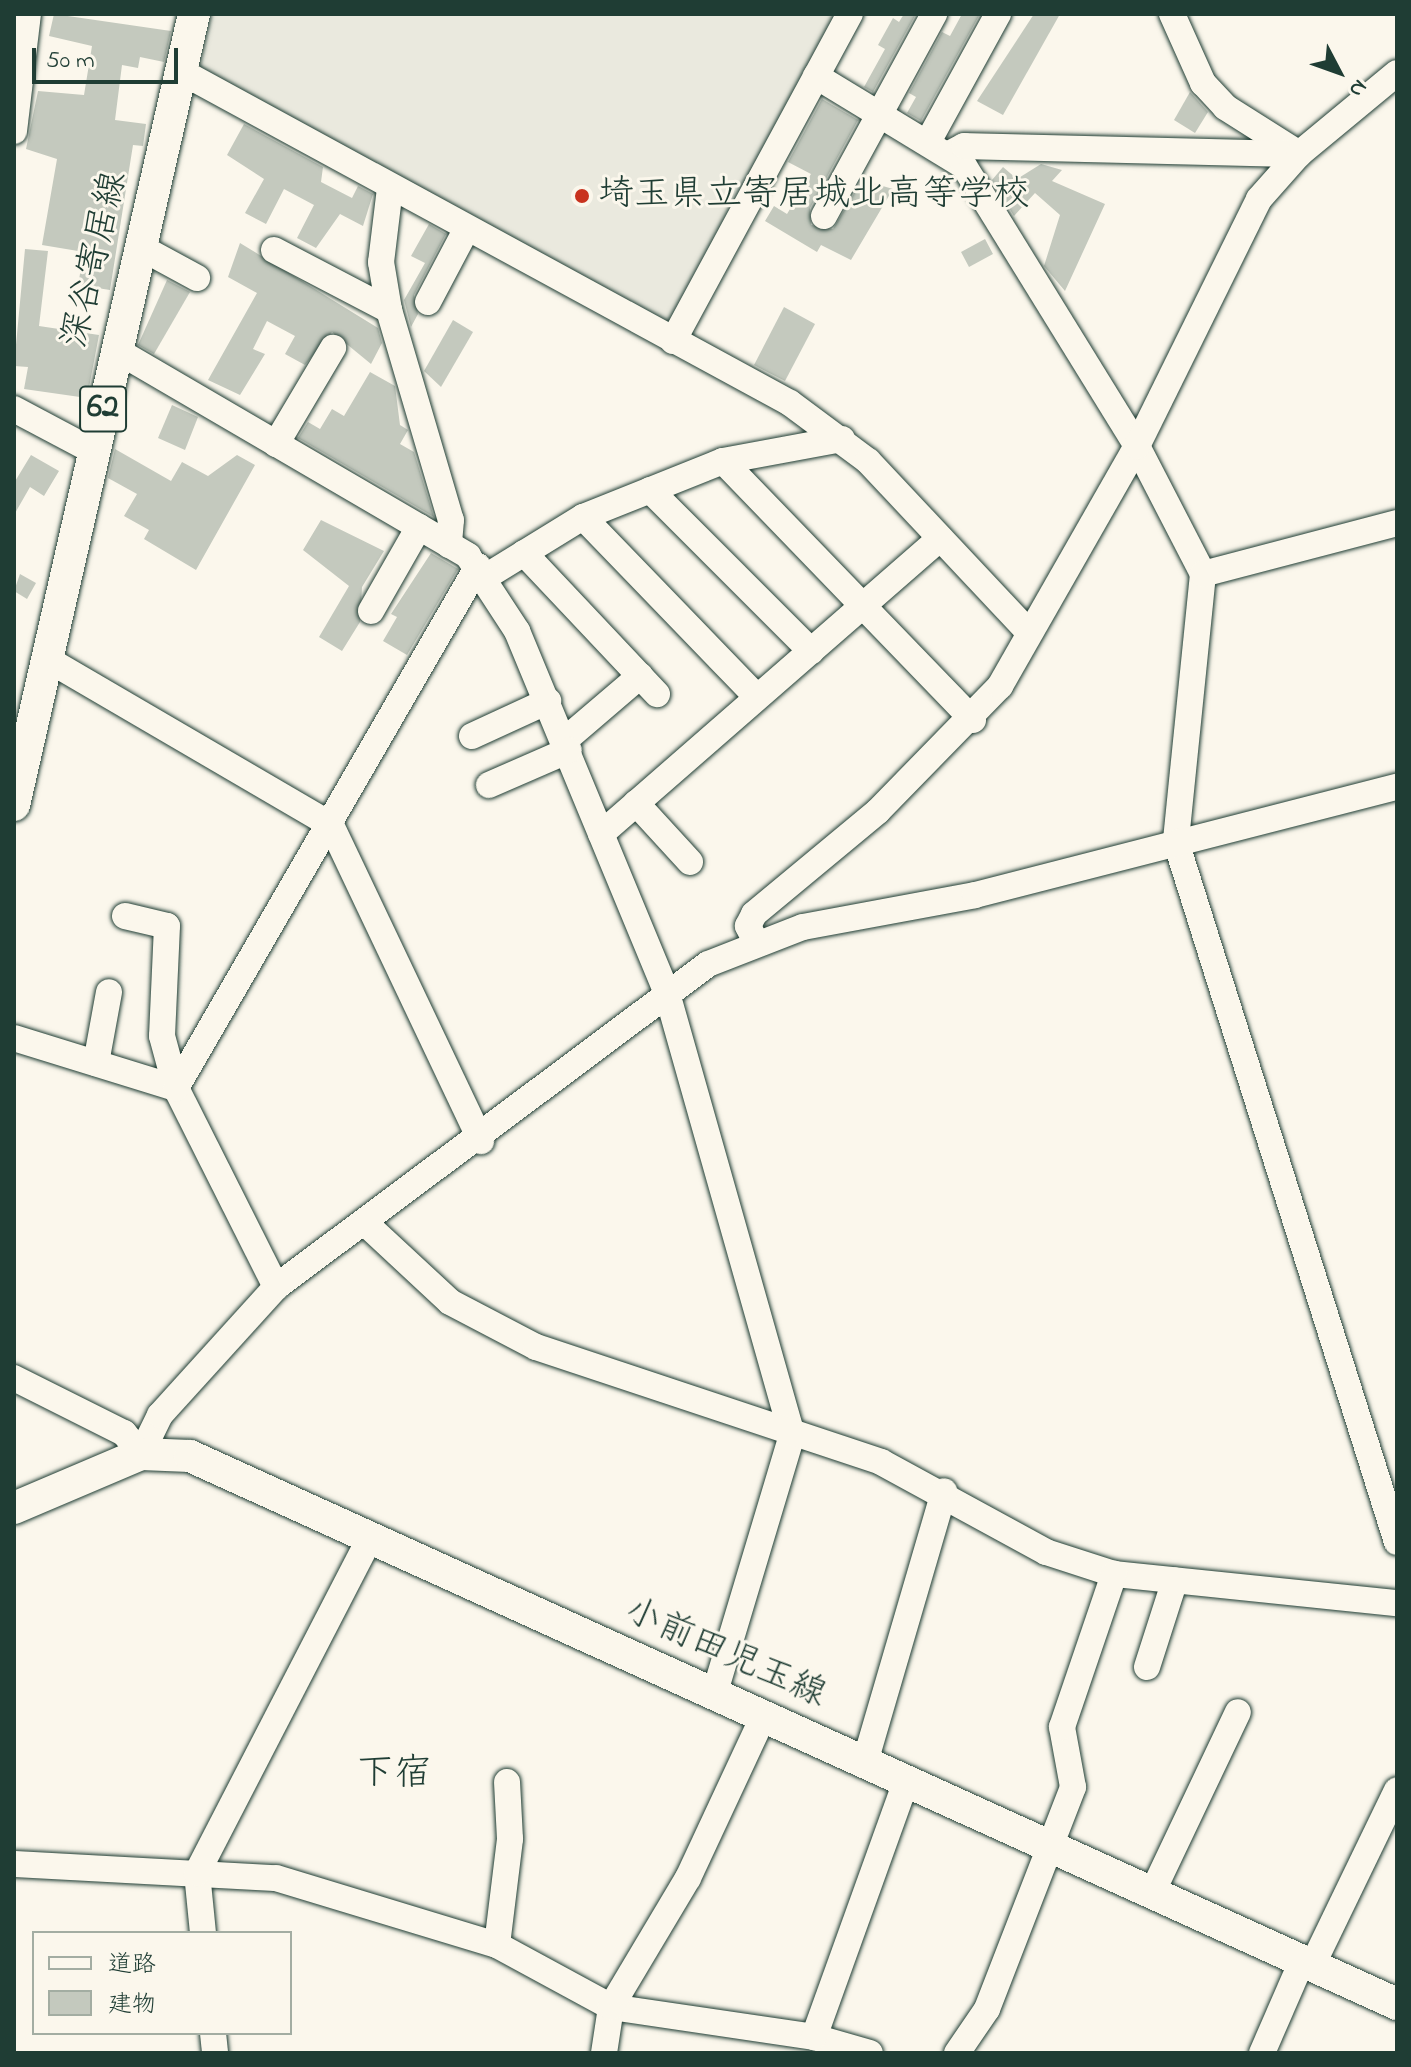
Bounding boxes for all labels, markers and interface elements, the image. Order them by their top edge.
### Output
scale bar [36,32,182,82]
north arrow [1299,32,1379,112]
text: 50 m [46,44,95,79]
text: N [1340,72,1374,104]
street label: 深谷寄居線 [55,167,137,353]
place label: 埼玉県立寄居城北高等学校 [598,174,1030,218]
marker: 埼玉県立寄居城北高等学校 [573,187,591,205]
road number: 62 [79,379,127,439]
street label: 小前田児玉線 [618,1590,832,1718]
district label: 下宿 [356,1753,432,1799]
legend [32,1931,292,2035]
text: 道路 [108,1948,156,1983]
text: 建物 [108,1988,156,2023]

